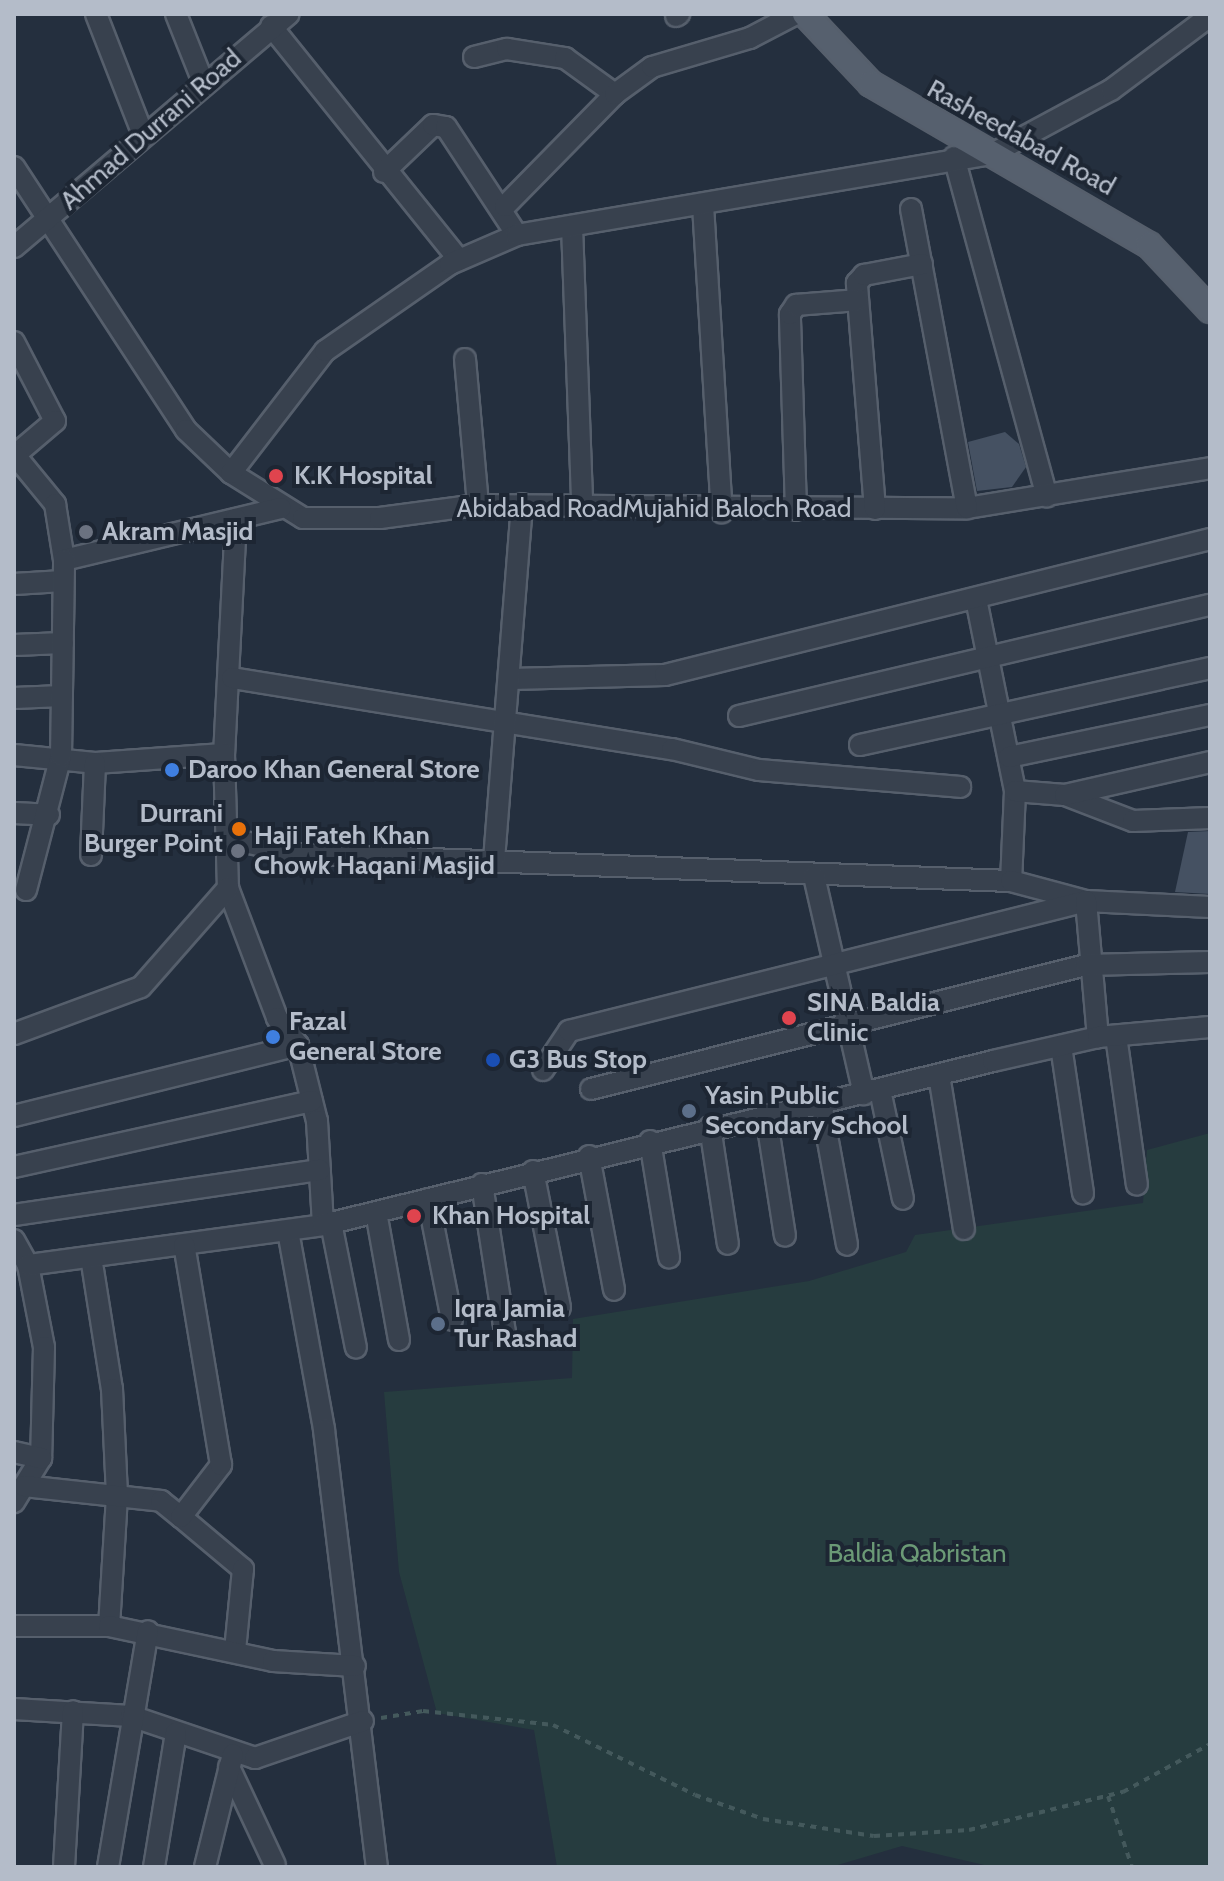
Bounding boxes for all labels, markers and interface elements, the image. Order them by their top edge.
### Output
street label: Ahmad Durrani Road [54,43,248,217]
street label: Rasheedabad Road [922,73,1120,203]
place label: K.K Hospital [294,460,433,492]
marker: K.K Hospital [265,465,287,487]
street label: Abidabad RoadMujahid Baloch Road [457,493,851,525]
place label: Akram Masjid [102,516,253,548]
marker: Akram Masjid [77,523,95,541]
place label: Daroo Khan General Store [188,754,480,786]
marker: Daroo Khan General Store [163,761,181,779]
place label: Durrani Burger Point [84,798,223,860]
marker: Durrani Burger Point [230,820,248,838]
place label: Haji Fateh Khan Chowk Haqani Masjid [254,820,495,882]
marker: Haji Fateh Khan Chowk Haqani Masjid [229,842,247,860]
place label: SINA Baldia Clinic [807,987,940,1048]
place label: Fazal General Store [289,1006,442,1068]
marker: SINA Baldia Clinic [778,1007,800,1029]
marker: Fazal General Store [264,1028,282,1046]
place label: G3 Bus Stop [509,1044,647,1076]
marker: G3 Bus Stop [484,1051,502,1069]
place label: Yasin Public Secondary School [705,1080,908,1142]
marker: Yasin Public Secondary School [680,1102,698,1120]
place label: Khan Hospital [432,1200,590,1232]
marker: Khan Hospital [403,1205,425,1227]
place label: Iqra Jamia Tur Rashad [454,1293,577,1354]
marker: Iqra Jamia Tur Rashad [429,1315,447,1333]
park label: Baldia Qabristan [827,1538,1007,1570]

